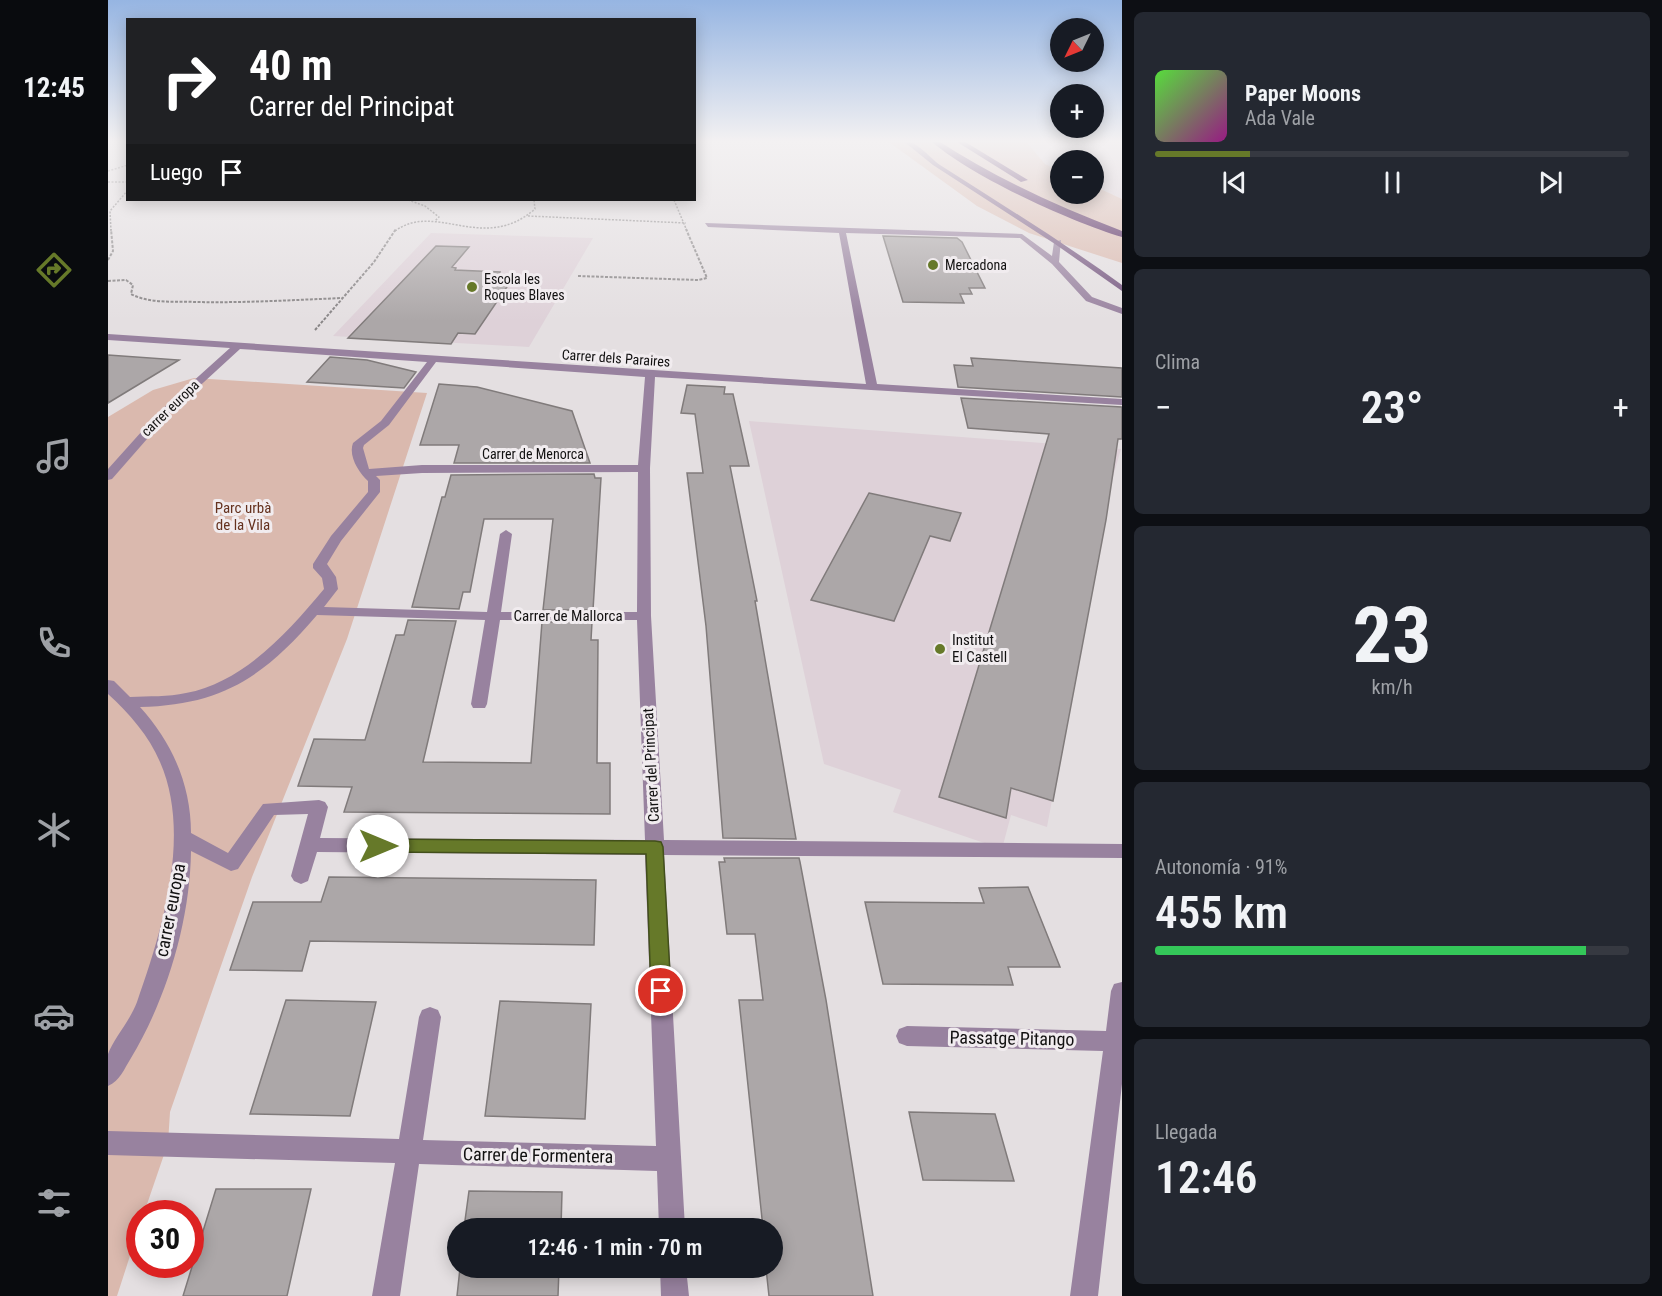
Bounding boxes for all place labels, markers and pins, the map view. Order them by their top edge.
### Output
place label: Mercadona [945,257,1007,273]
marker: Mercadona [926,258,940,272]
place label: Escola les Roques Blaves [484,271,565,303]
marker: Escola les Roques Blaves [465,280,479,294]
place label: Institut El Castell [952,631,1007,666]
marker: Institut El Castell [933,642,947,656]
pin [635,965,686,1016]

